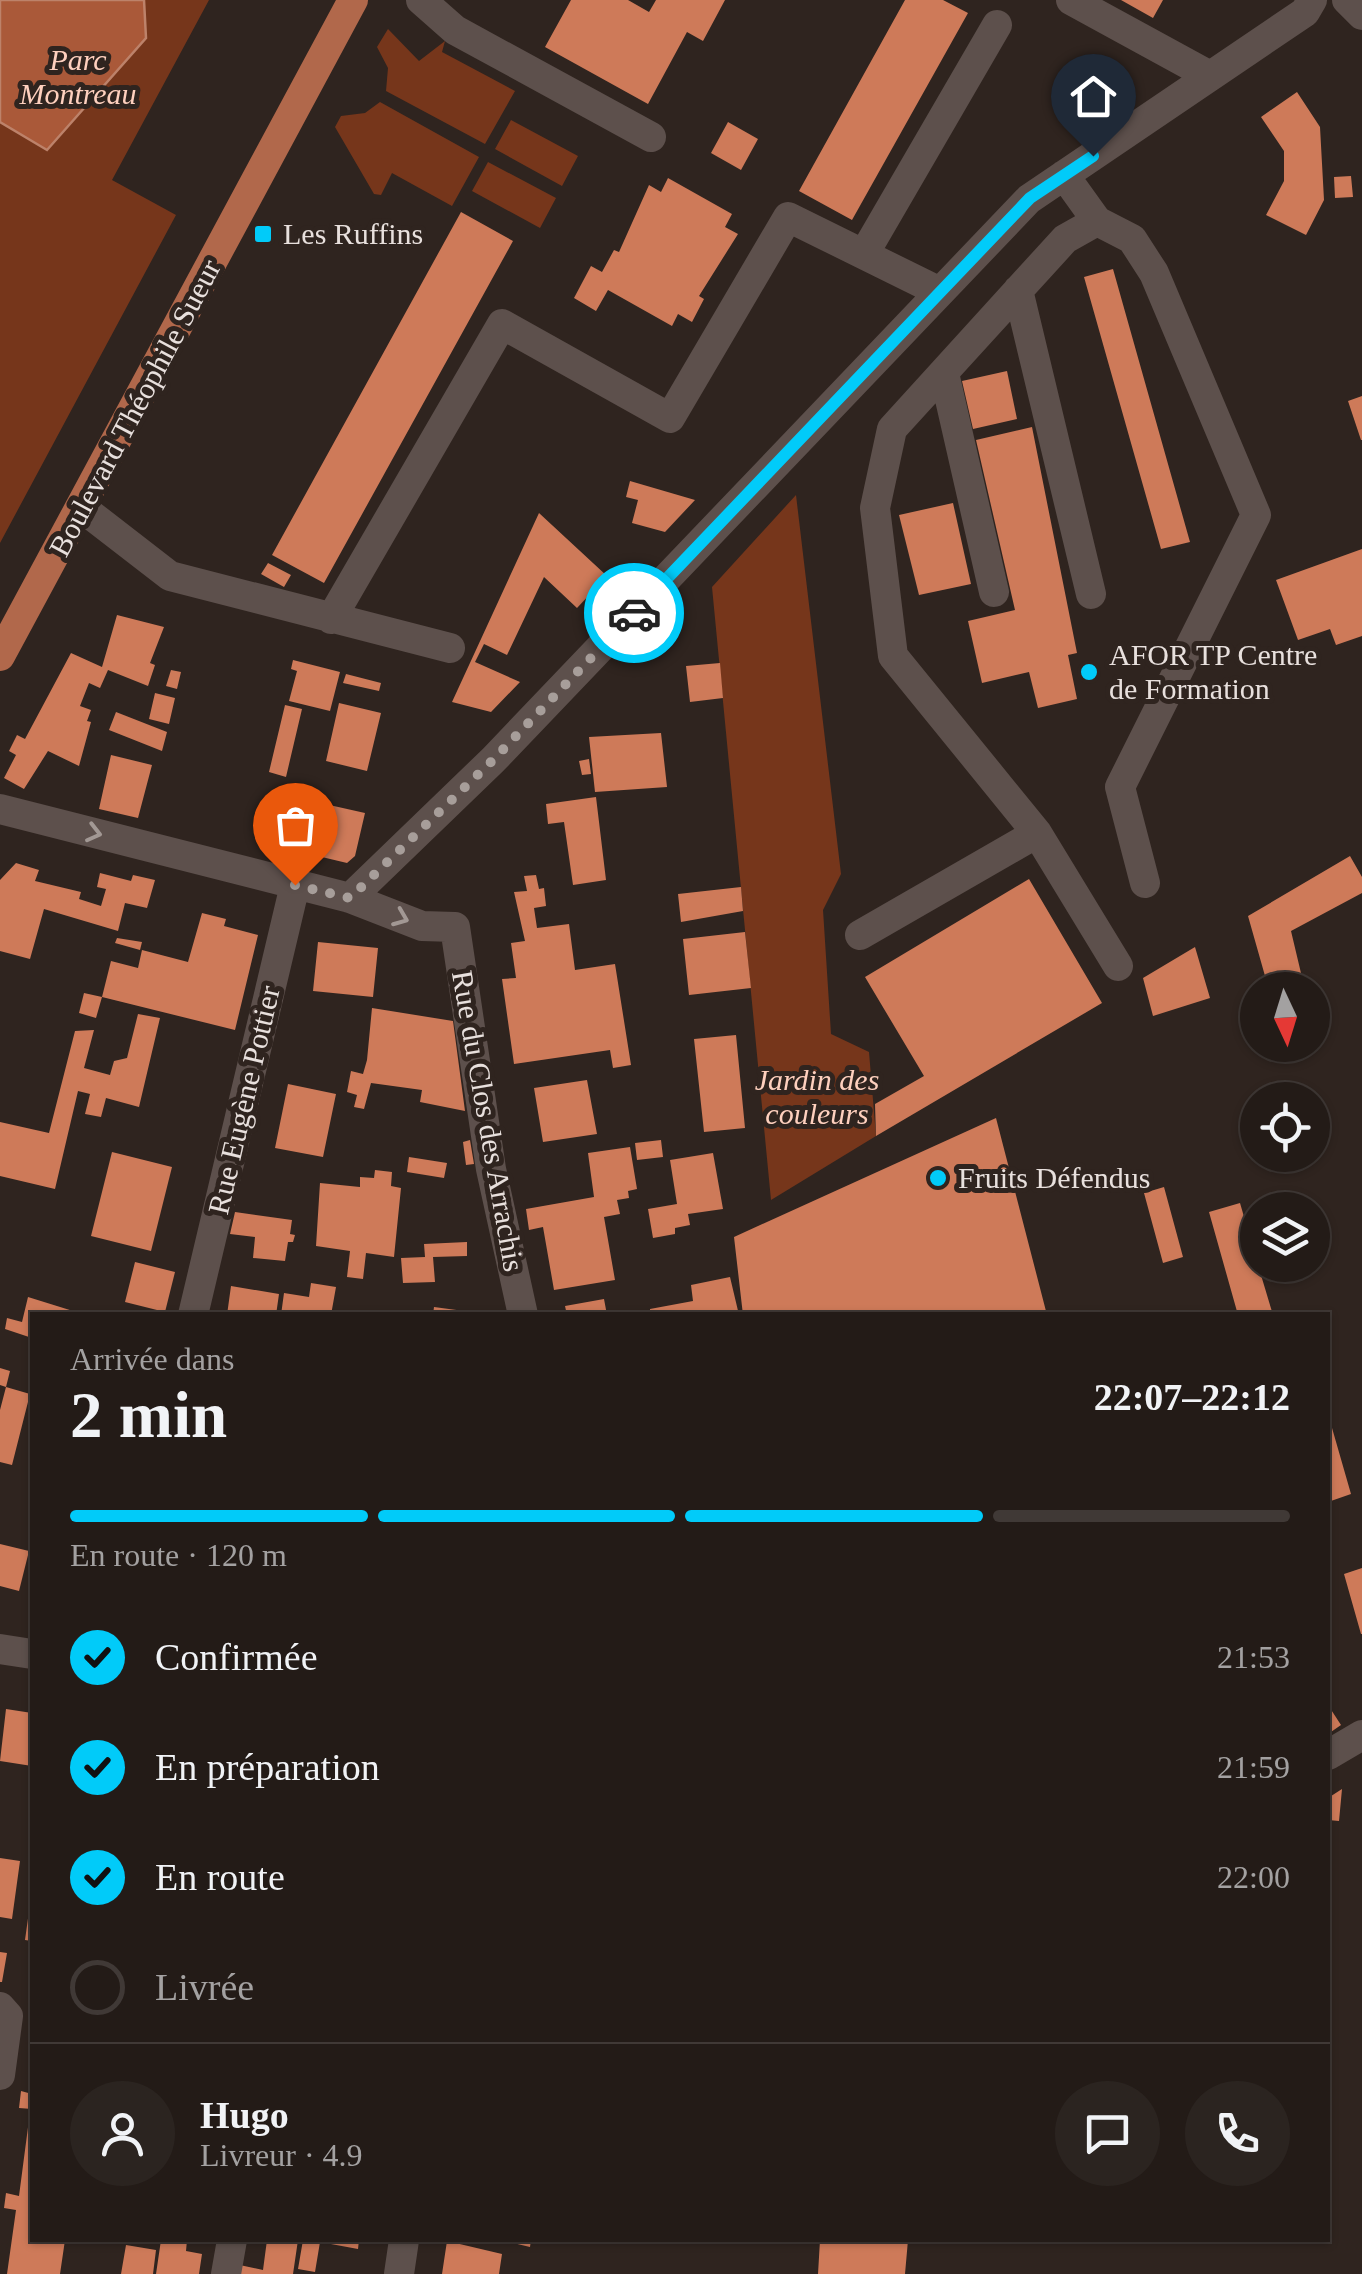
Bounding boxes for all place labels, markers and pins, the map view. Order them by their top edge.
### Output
pin [1051,54,1136,157]
place label: Les Ruffins [283,217,423,250]
marker: Les Ruffins [252,223,274,245]
place label: AFOR TP Centre de Formation [1109,638,1317,705]
marker: AFOR TP Centre de Formation [1078,661,1100,683]
pin [253,783,338,886]
place label: Fruits Défendus [958,1161,1150,1194]
marker: Fruits Défendus [927,1167,949,1189]

